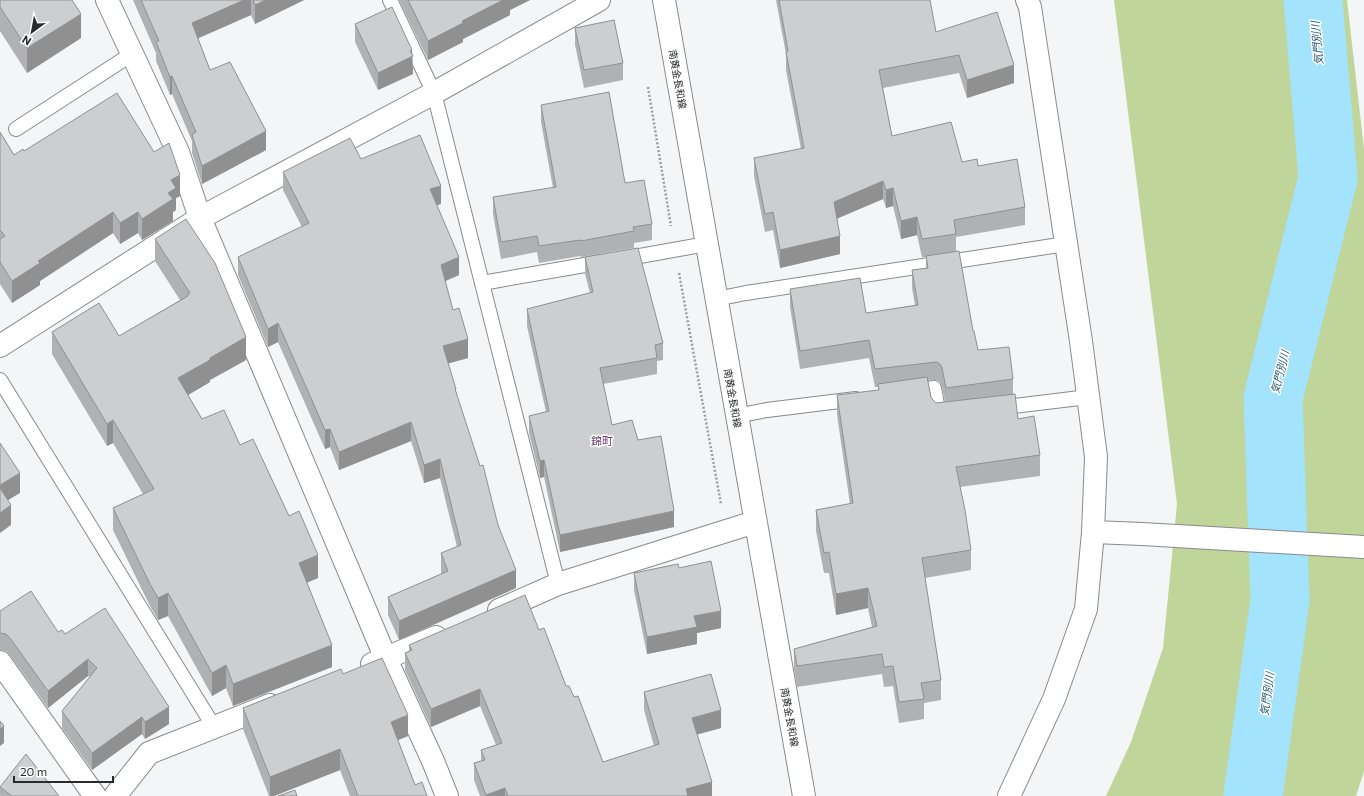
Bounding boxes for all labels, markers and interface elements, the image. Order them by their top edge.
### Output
north arrow [12,12,52,52]
water label: 気門別川 [1308,20,1325,66]
text: N [19,33,33,49]
street label: 南黄金長和線 [667,48,689,110]
water label: 気門別川 [1268,348,1291,395]
street label: 南黄金長和線 [722,367,744,429]
district label: 錦町 [591,434,613,447]
water label: 気門別川 [1257,670,1276,717]
street label: 南黄金長和線 [779,686,801,748]
scale bar [14,758,113,784]
text: 20 m [20,764,47,778]

